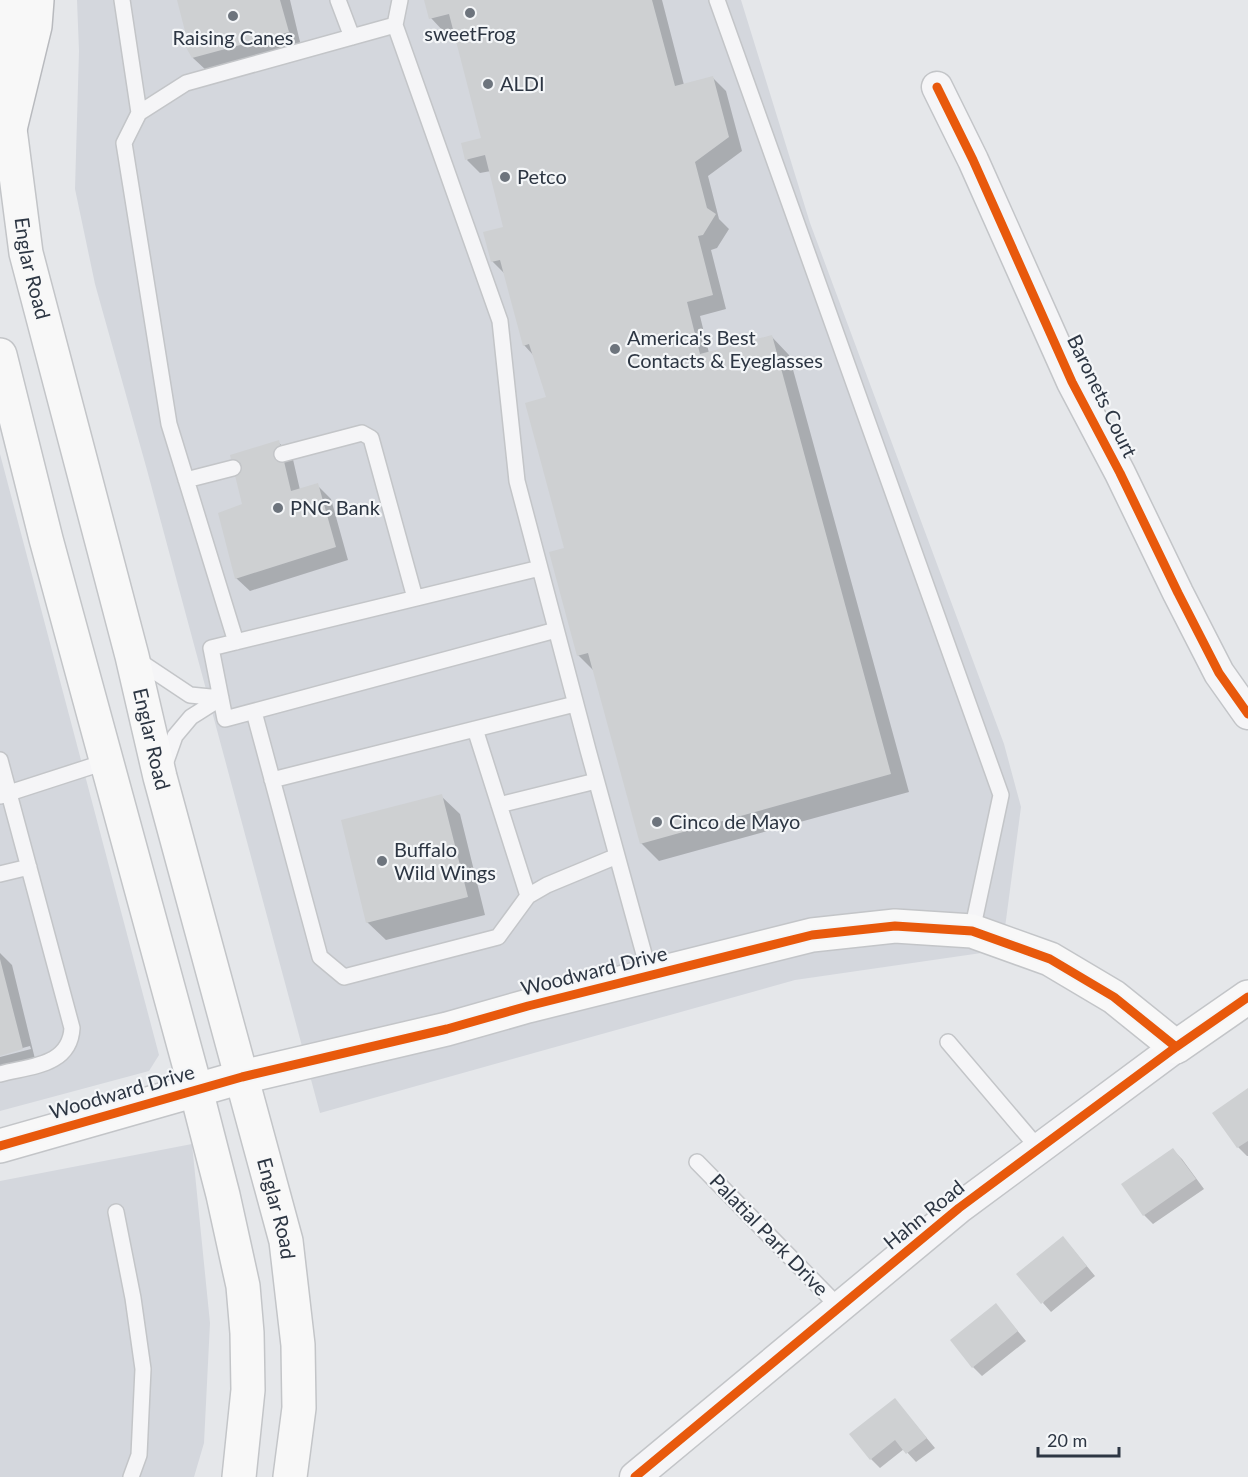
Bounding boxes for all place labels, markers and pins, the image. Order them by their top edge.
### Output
marker: sweetFrog [463,6,477,20]
marker: Raising Canes [226,9,240,23]
place label: sweetFrog [424,21,516,45]
place label: Raising Canes [173,25,293,49]
place label: ALDI [500,71,545,95]
marker: ALDI [481,77,495,91]
place label: Petco [517,164,567,188]
marker: Petco [498,170,512,184]
place label: America's Best Contacts & Eyeglasses [627,325,823,372]
marker: America's Best Contacts & Eyeglasses [608,342,622,356]
place label: PNC Bank [290,495,381,519]
marker: PNC Bank [271,501,285,515]
place label: Cinco de Mayo [669,809,800,833]
marker: Cinco de Mayo [650,815,664,829]
place label: Buffalo Wild Wings [394,837,496,884]
marker: Buffalo Wild Wings [375,854,389,868]

